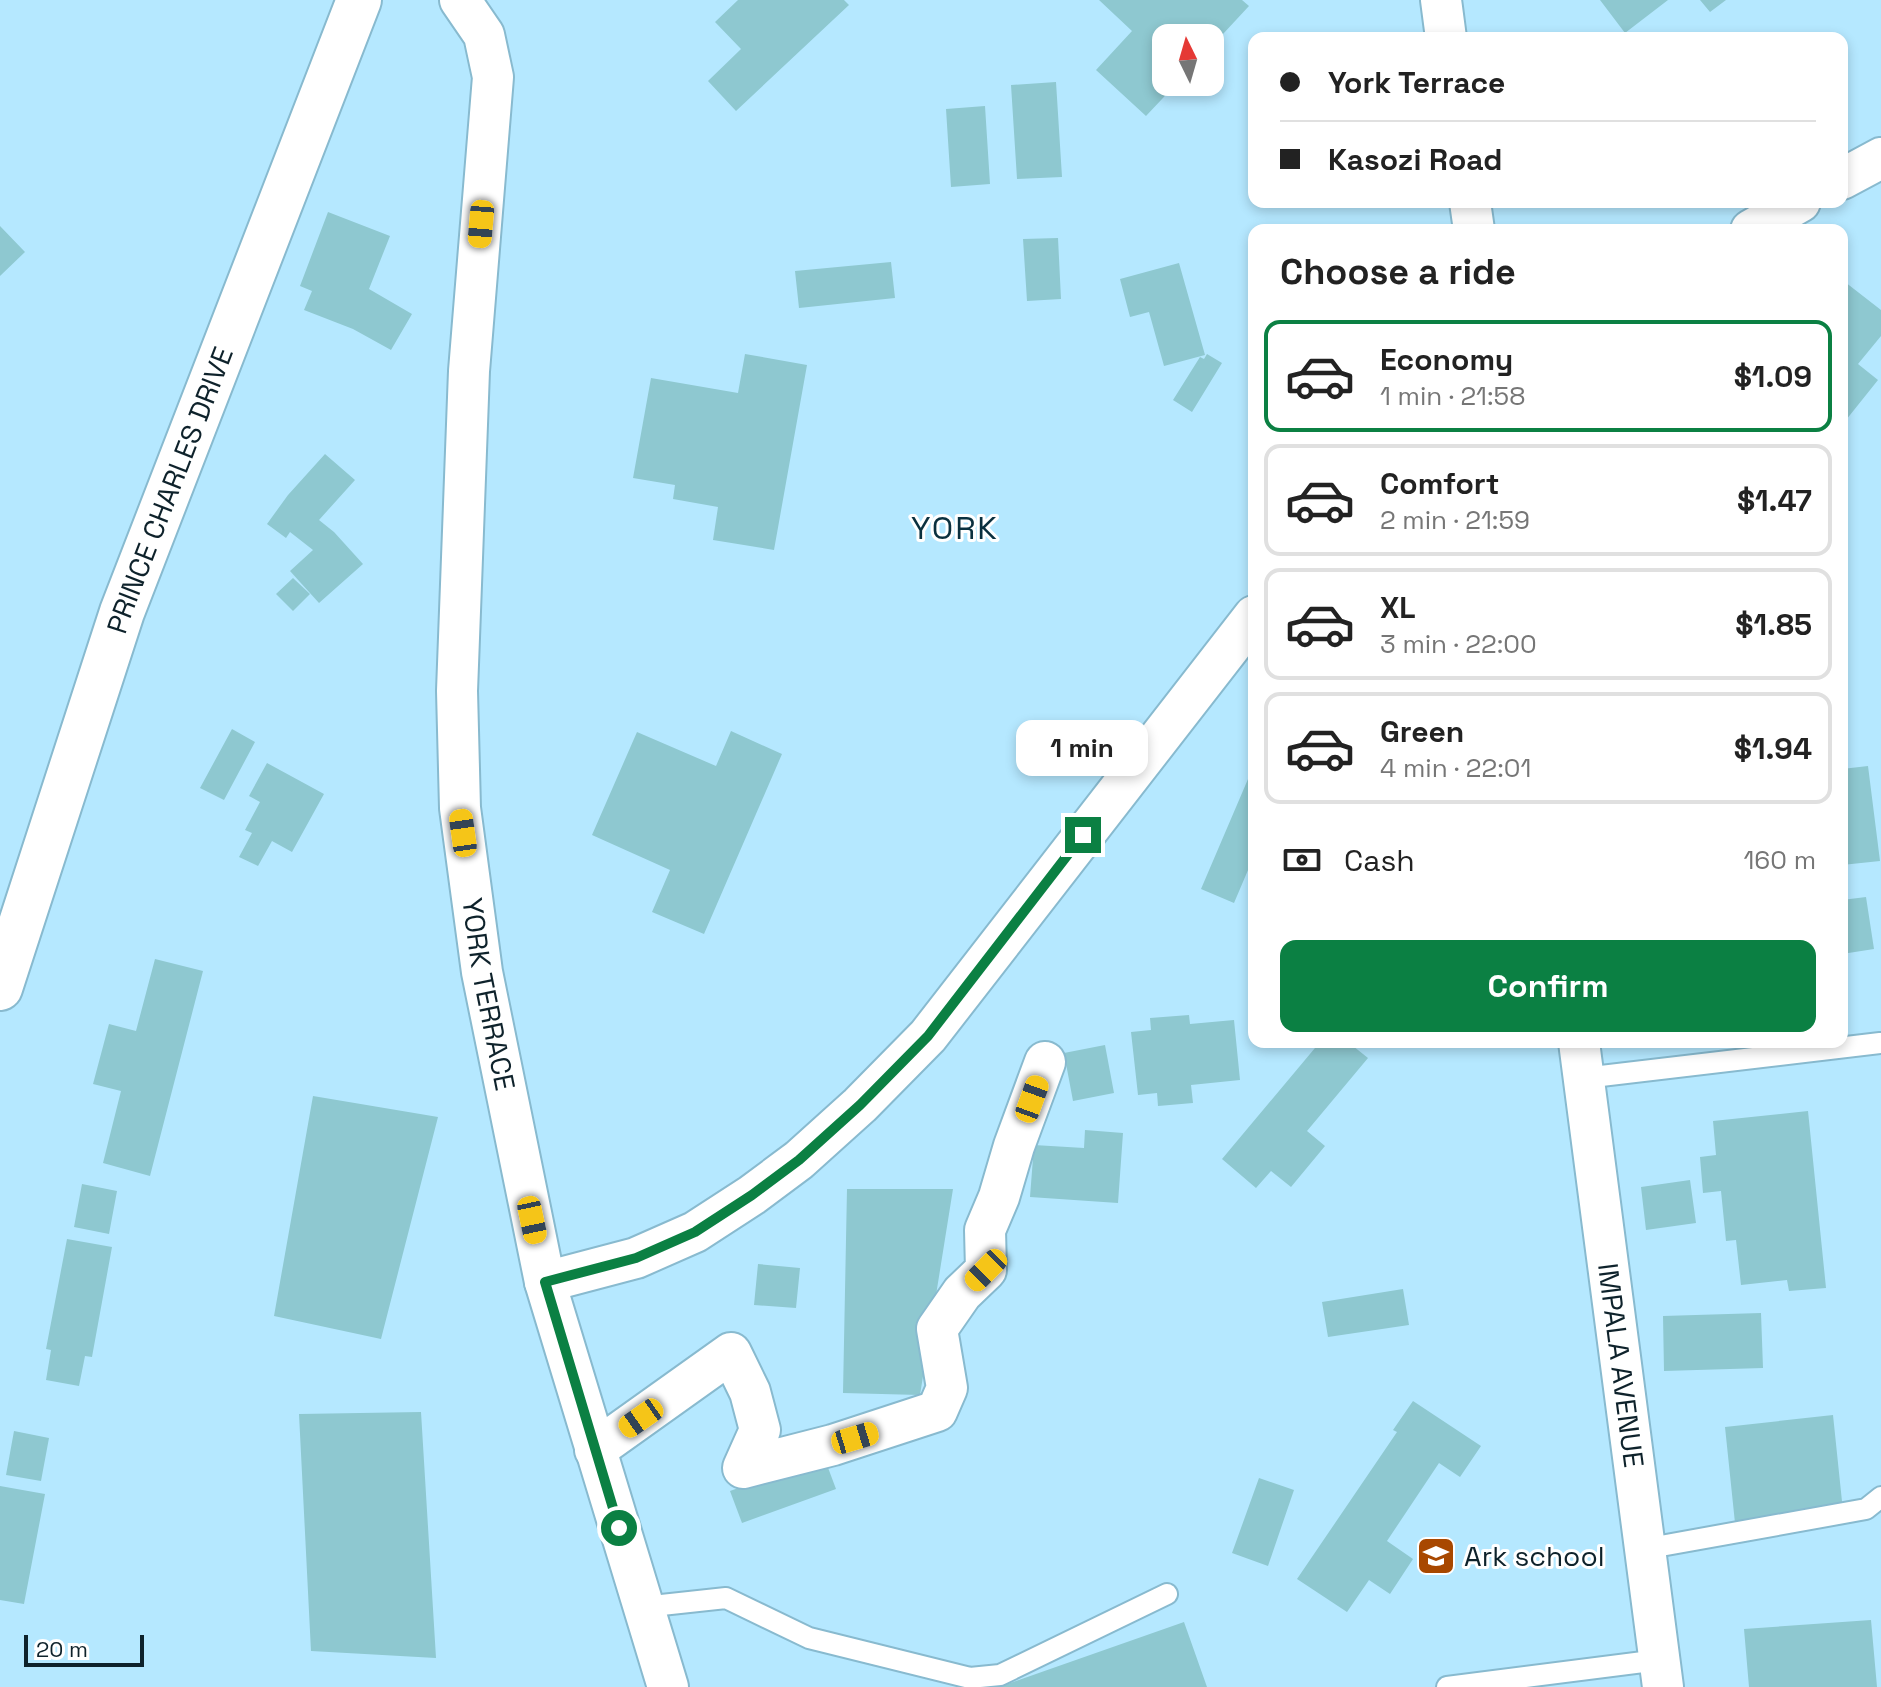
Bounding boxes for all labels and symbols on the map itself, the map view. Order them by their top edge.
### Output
north arrow [1152,24,1224,96]
car [467,199,495,249]
street label: PRINCE CHARLES DRIVE [98,342,241,638]
district label: YORK [911,508,999,548]
callout: 1 min [1017,719,1149,775]
car [448,808,478,858]
route end [1065,817,1101,853]
street label: YORK TERRACE [454,896,524,1094]
car [1013,1072,1051,1126]
car [515,1194,549,1246]
car [961,1245,1011,1295]
street label: IMPALA AVENUE [1590,1261,1652,1470]
car [614,1394,668,1442]
car [829,1420,881,1456]
route start [601,1510,637,1546]
school or university icon: Ark school [1415,1535,1457,1577]
place label: Ark school [1464,1538,1605,1574]
scale bar [24,1631,144,1667]

